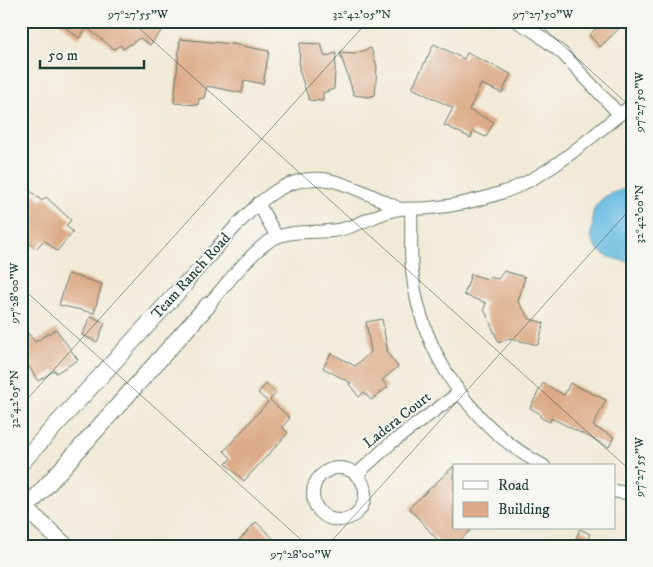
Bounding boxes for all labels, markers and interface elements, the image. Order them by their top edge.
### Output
text: 97°27'55"W [107,7,169,22]
text: 32°42'05"N [333,7,391,22]
text: 97°27'50"W [512,7,574,22]
scale bar [40,38,144,70]
text: 50 m [48,46,78,65]
text: 97°27'50"W [632,71,647,133]
text: 32°42'00"N [632,184,647,243]
street label: Team Ranch Road [147,229,235,323]
text: 97°28'00"W [7,262,22,324]
text: 32°42'05"N [7,370,22,428]
street label: Ladera Court [359,387,435,452]
text: 97°27'55"W [632,436,647,498]
legend [453,464,616,530]
text: Road [498,476,530,495]
text: Building [498,500,550,519]
text: 97°28'00"W [270,547,333,562]

